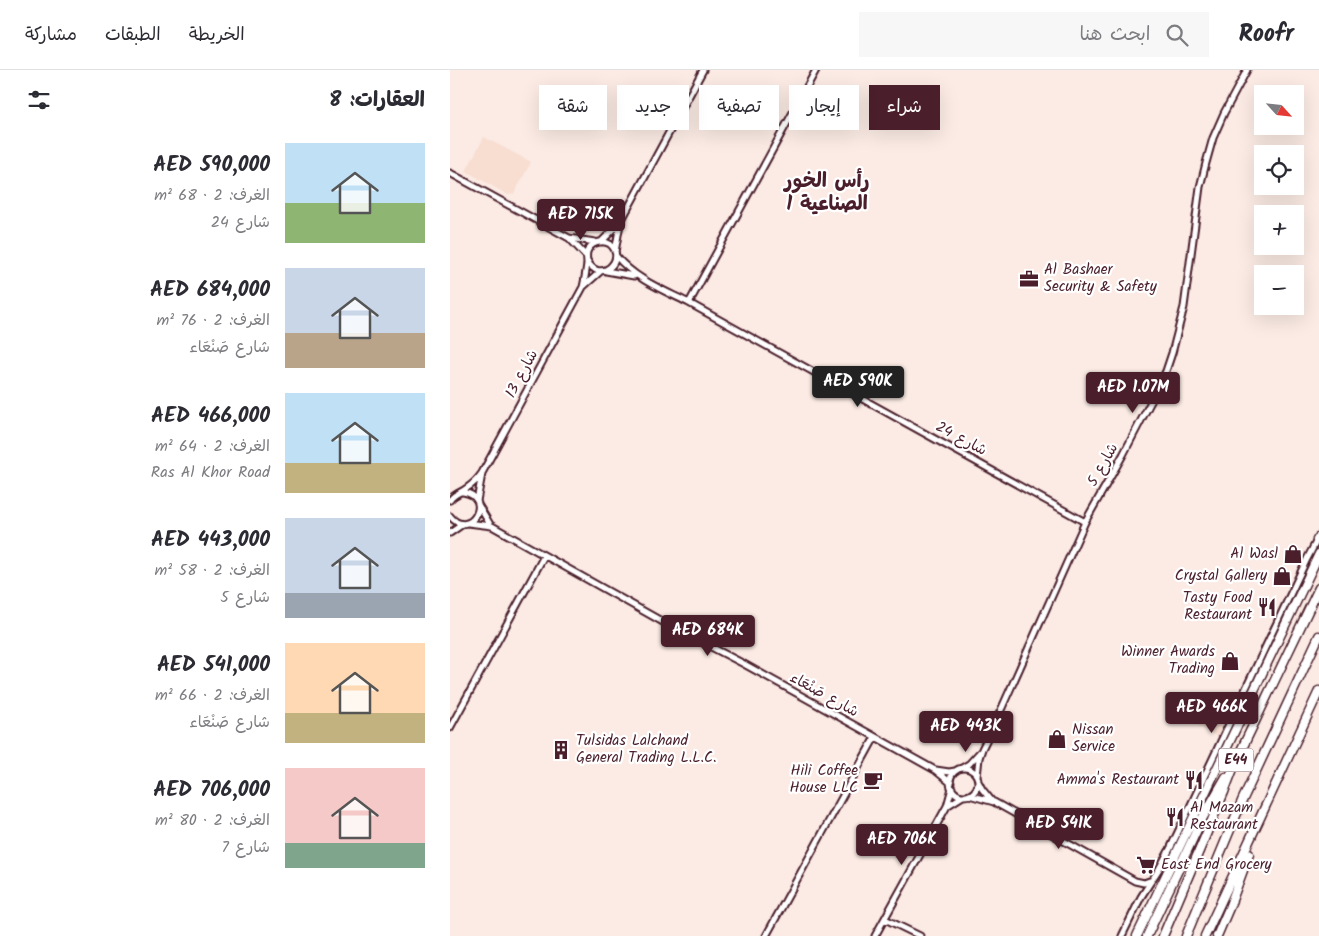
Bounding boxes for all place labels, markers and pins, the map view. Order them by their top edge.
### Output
pin: AED 715K [529,198,633,241]
place label: Al Bashaer Security & Safety [1044,258,1158,299]
office icon: Al Bashaer Security & Safety [1018,268,1040,290]
pin: AED 590K [806,366,910,408]
pin: AED 1.07M [1076,372,1190,414]
place label: Al Wasl [1230,542,1278,566]
shop icon: Al Wasl [1282,543,1304,565]
place label: Crystal Gallery [1175,564,1268,588]
shop icon: Crystal Gallery [1271,565,1293,587]
place label: Tasty Food Restaurant [1183,586,1253,627]
restaurant icon: Tasty Food Restaurant [1256,596,1278,618]
pin: AED 684K [656,614,760,657]
place label: Winner Awards Trading [1121,640,1216,681]
shop icon: Winner Awards Trading [1219,650,1241,672]
pin: AED 466K [1160,692,1264,734]
pin: AED 443K [914,710,1018,753]
place label: Nissan Service [1072,718,1115,759]
shop icon: Nissan Service [1046,728,1068,750]
place label: Tulsidas Lalchand General Trading L.L.C. [576,729,717,770]
building icon: Tulsidas Lalchand General Trading L.L.C. [550,739,572,761]
place label: Hili Coffee House LLC [789,759,858,800]
place label: Amma's Restaurant [1057,768,1179,792]
cafe icon: Hili Coffee House LLC [862,769,884,791]
restaurant icon: Amma's Restaurant [1183,769,1205,791]
place label: Al Mazam Restaurant [1190,796,1258,837]
restaurant icon: Al Mazam Restaurant [1164,806,1186,828]
pin: AED 541K [1007,808,1111,850]
pin: AED 706K [850,824,954,866]
place label: East End Grocery [1161,853,1273,877]
supermarket icon: East End Grocery [1135,854,1157,876]

